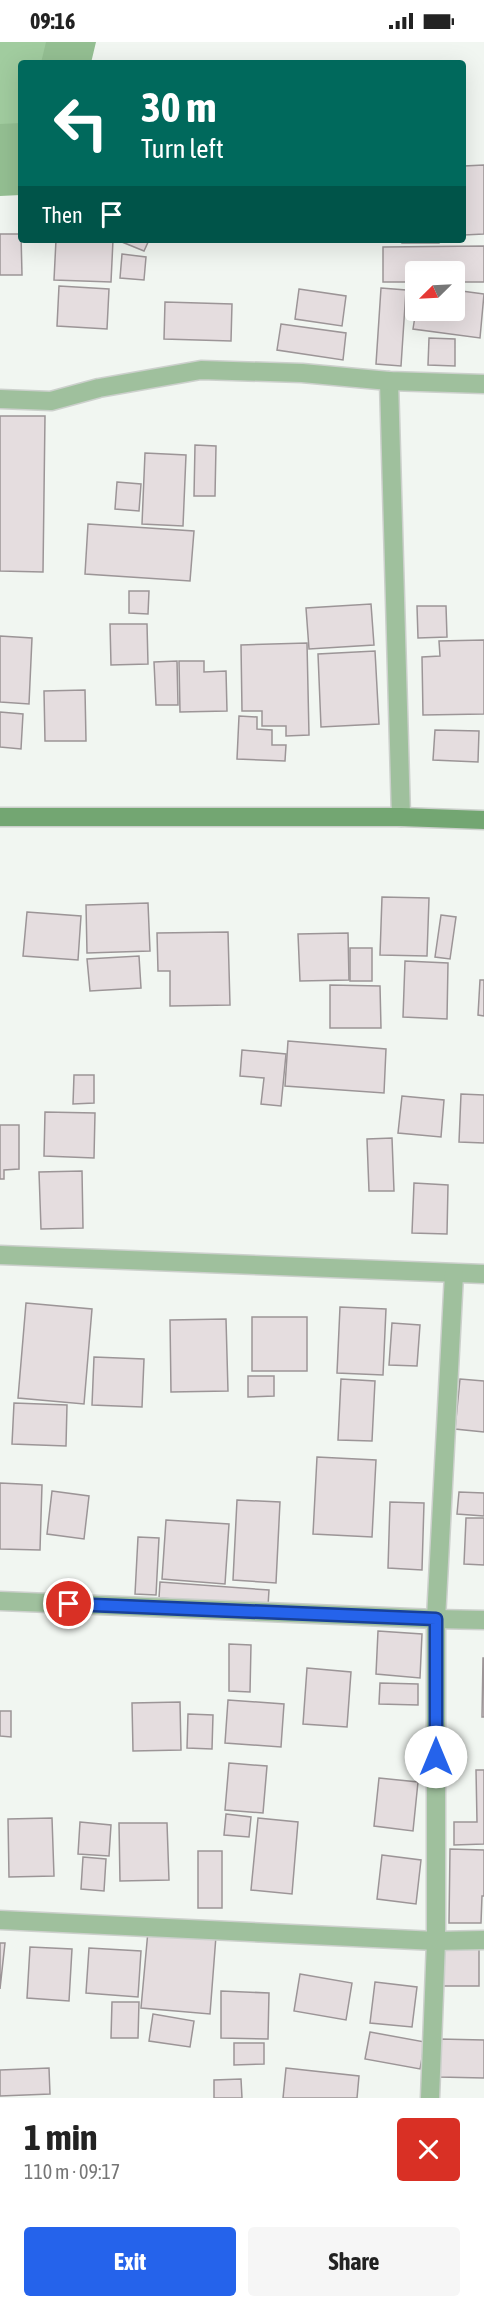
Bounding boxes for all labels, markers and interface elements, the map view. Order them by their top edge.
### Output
text: 09:16 [30,8,75,34]
text: 30 m [141,83,216,131]
icon: left [42,84,120,162]
text: Turn left [141,133,224,164]
icon: arrive [95,198,128,231]
text: Then [42,202,83,228]
north arrow [405,261,465,321]
map controls [405,261,465,321]
pin [43,1578,94,1629]
icon: arrive [52,1587,85,1620]
position arrow [404,1725,468,1789]
text: 1 min [24,2116,98,2158]
button: close [397,2118,460,2181]
text: 110 m · 09:17 [24,2160,120,2183]
button: Exit [24,2227,236,2296]
button: Share [248,2227,460,2296]

